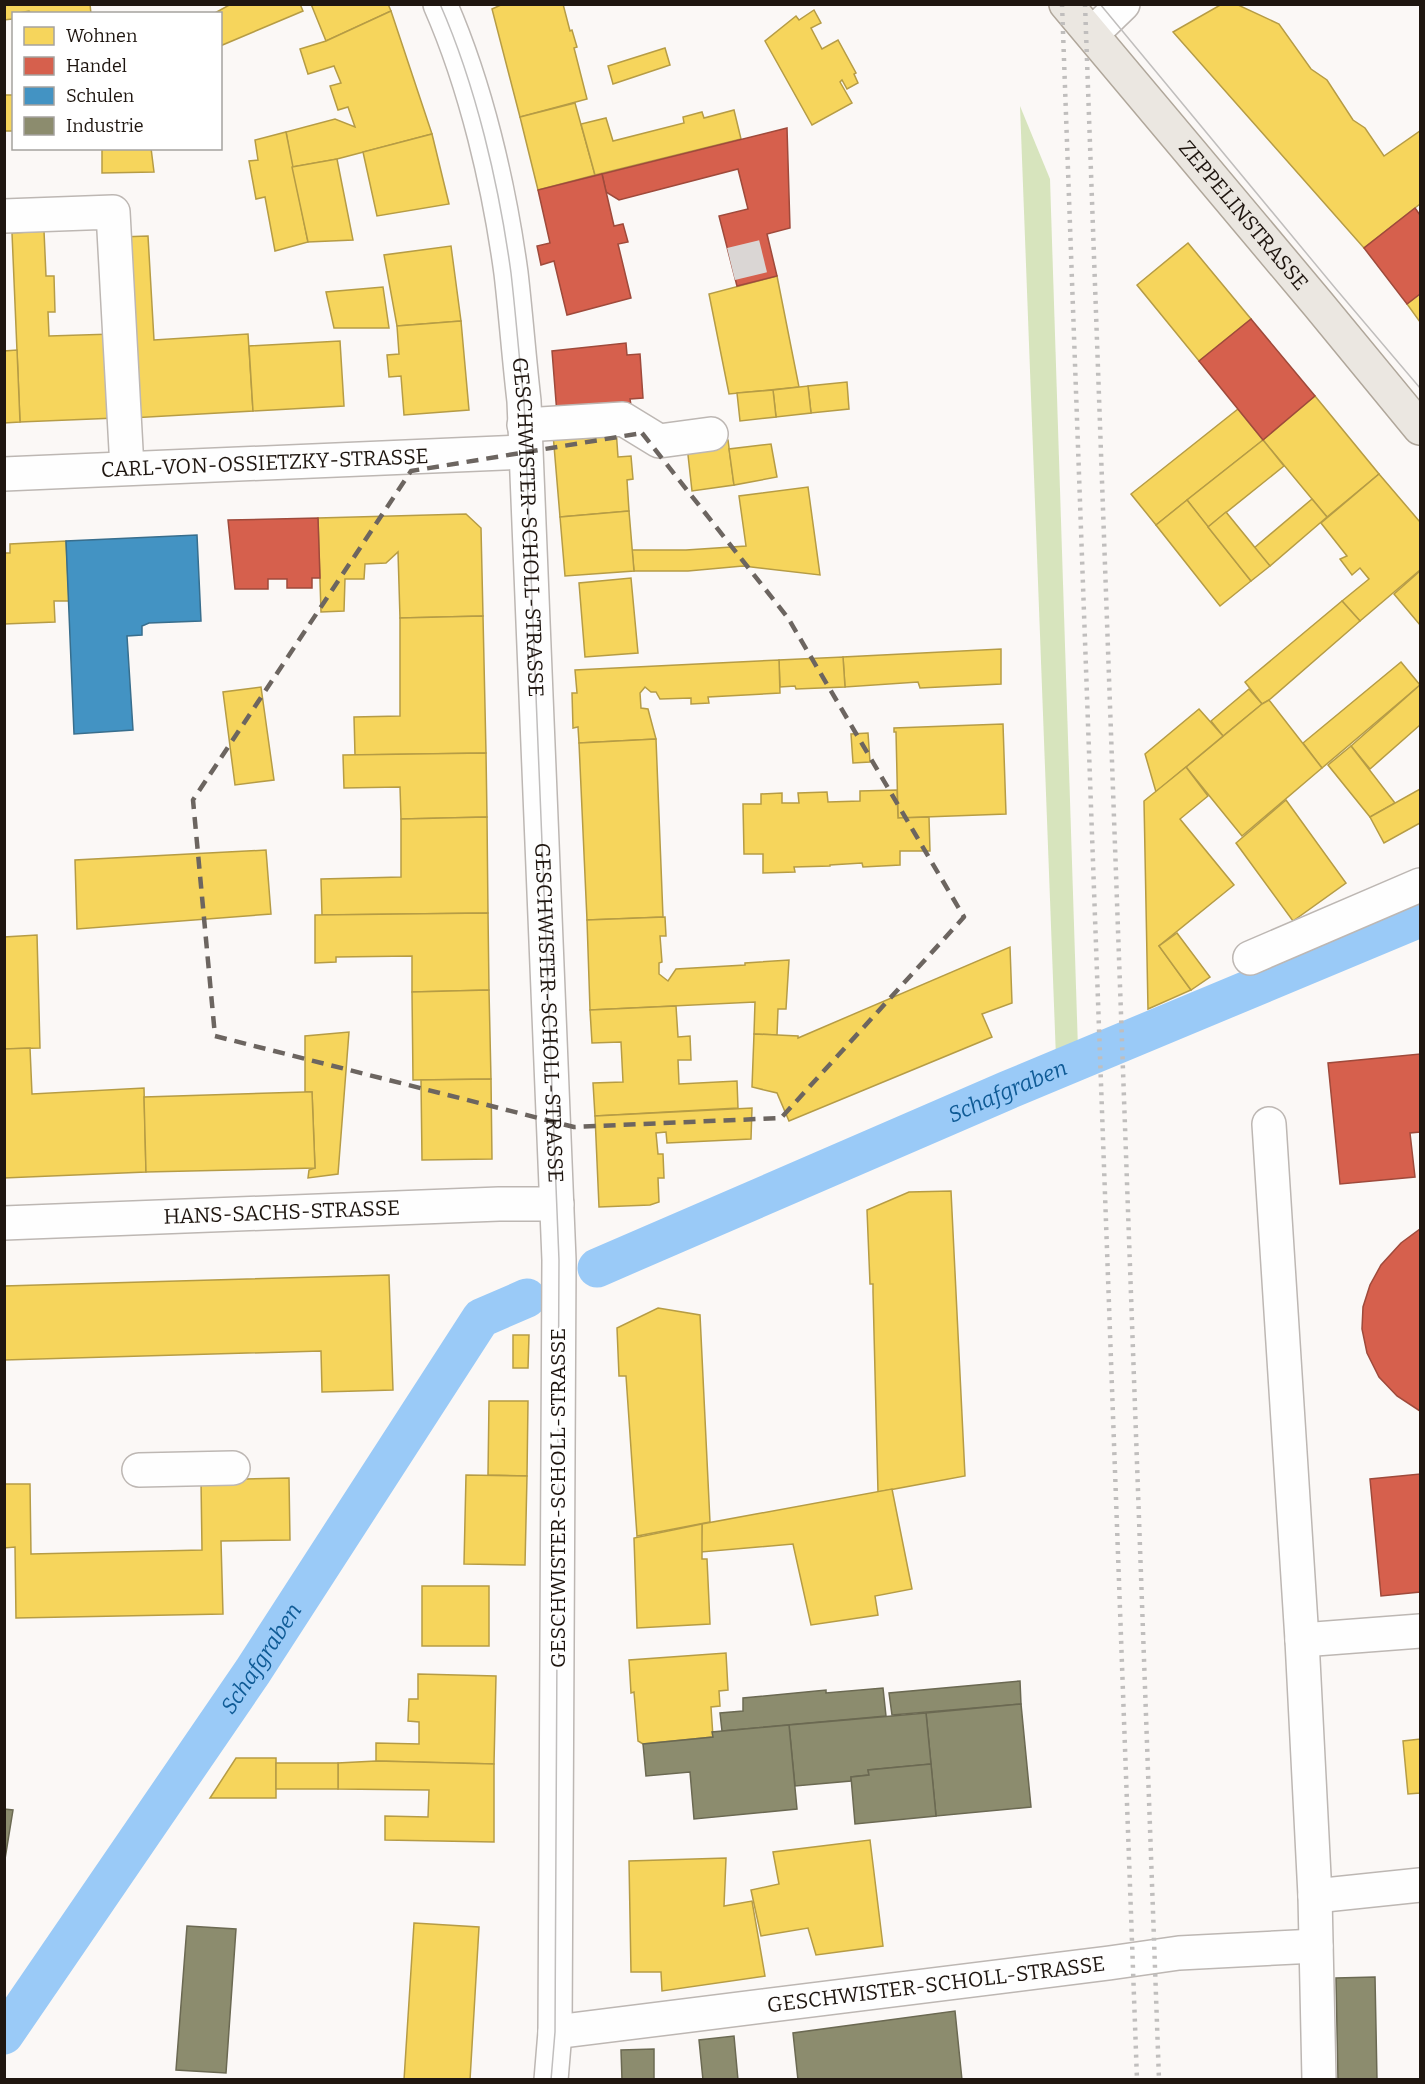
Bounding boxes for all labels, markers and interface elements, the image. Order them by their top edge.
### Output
legend [12,12,222,150]
text: Wohnen [66,25,138,47]
text: Handel [66,55,127,77]
text: Schulen [66,85,135,107]
text: Industrie [66,115,144,137]
street label: ZEPPELINSTRASSE [1173,135,1314,296]
street label: GESCHWISTER-SCHOLL-STRASSE [506,356,549,698]
street label: CARL-VON-OSSIETZKY-STRASSE [101,443,429,483]
street label: GESCHWISTER-SCHOLL-STRASSE [529,842,569,1183]
water label: Schafgraben [944,1053,1071,1128]
street label: HANS-SACHS-STRASSE [163,1195,401,1230]
street label: GESCHWISTER-SCHOLL-STRASSE [545,1328,571,1668]
water label: Schafgraben [215,1598,307,1719]
street label: GESCHWISTER-SCHOLL-STRASSE [766,1951,1106,2018]

